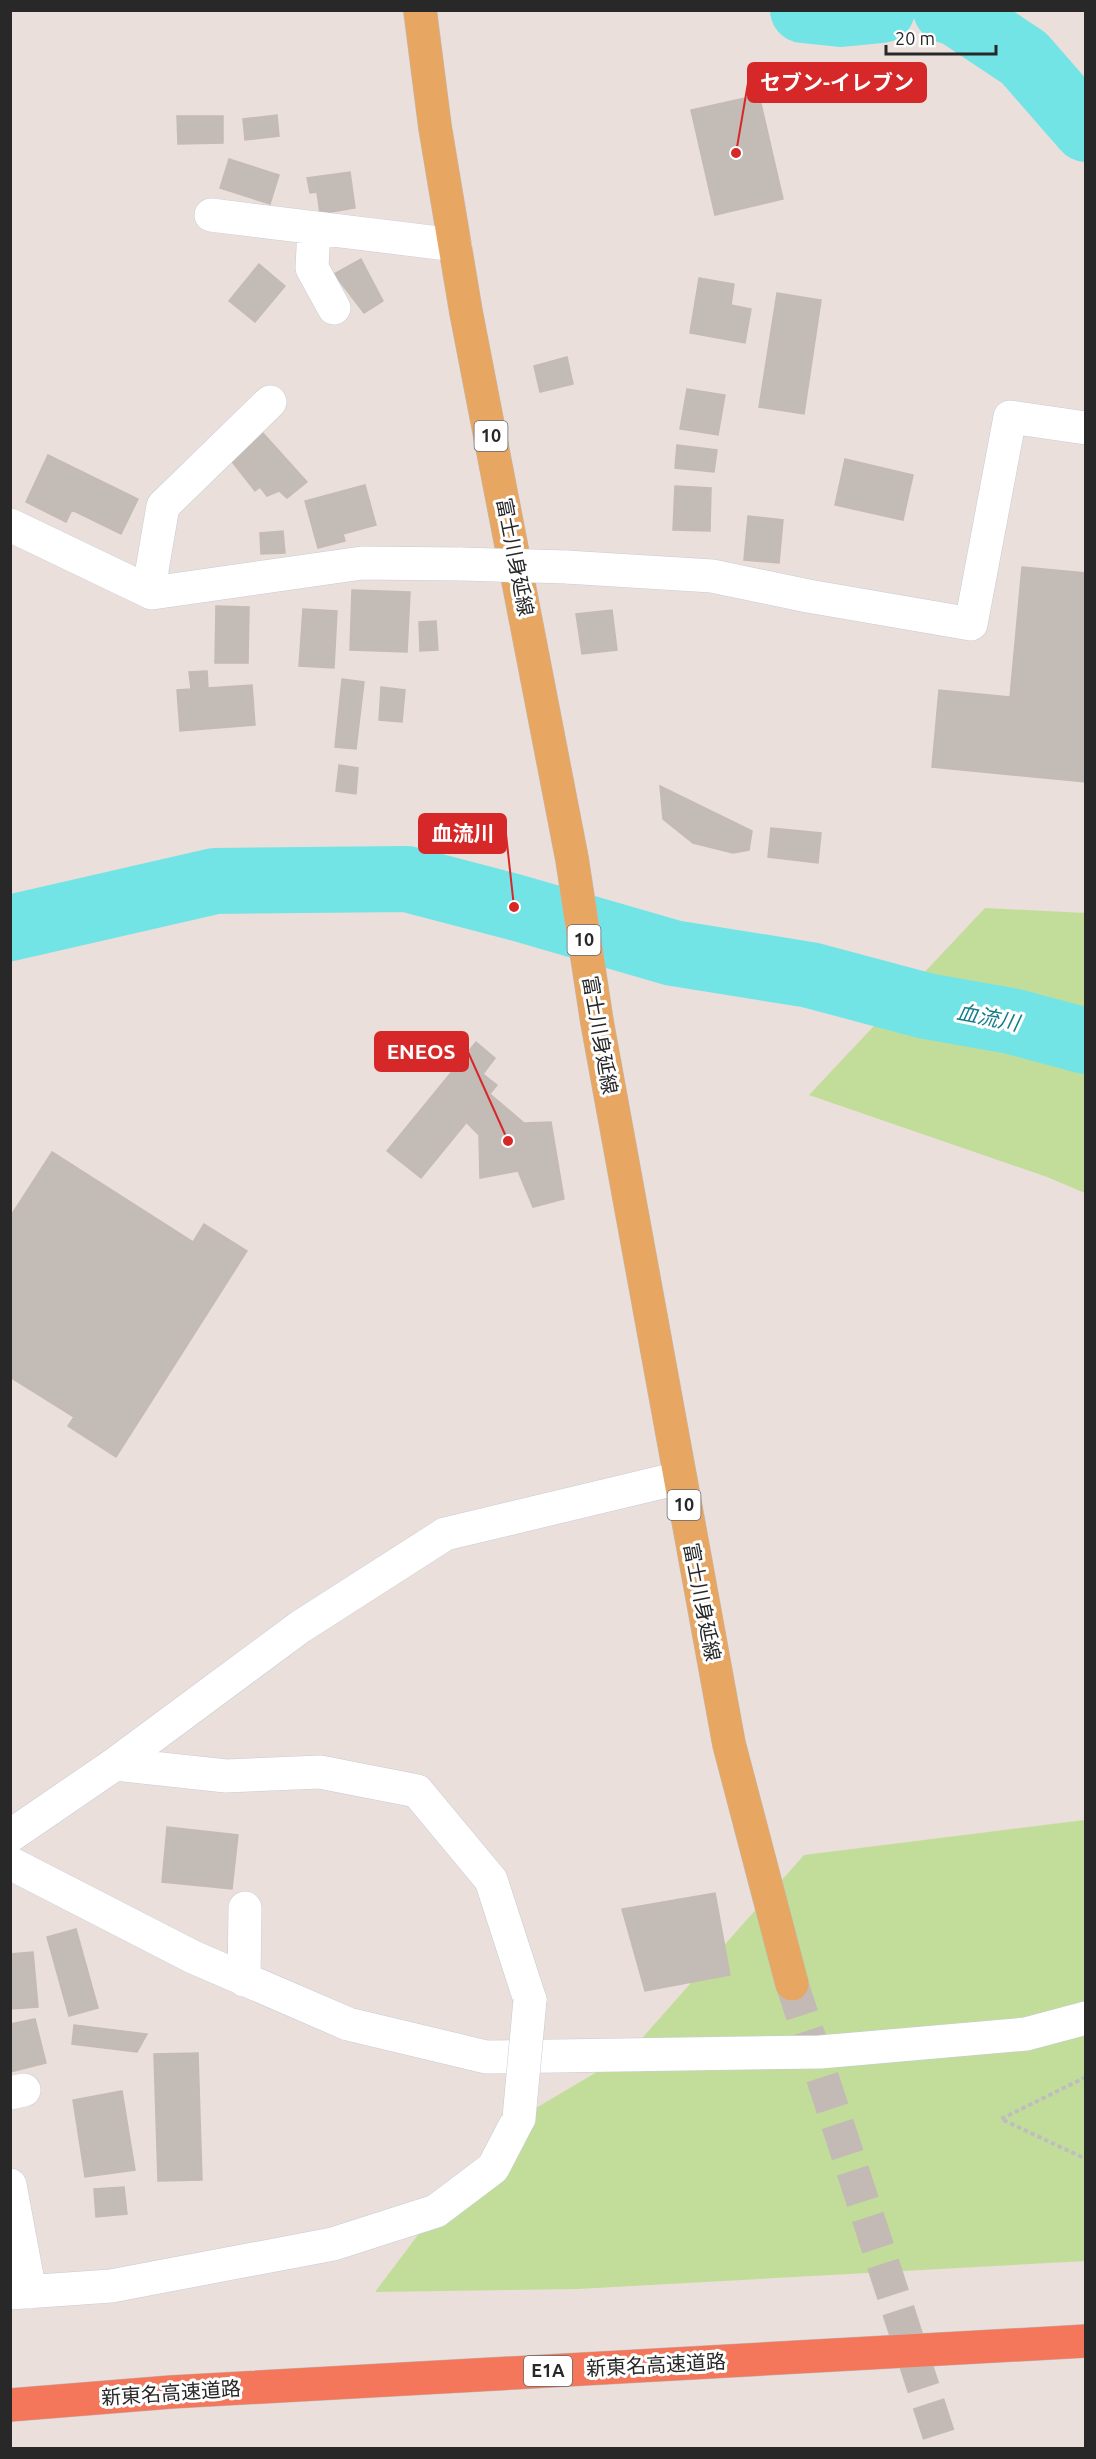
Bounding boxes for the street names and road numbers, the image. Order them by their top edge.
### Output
road number: 10 [474,421,508,451]
street label: 富士川身延線 [493,496,538,618]
road number: 10 [568,925,600,955]
street label: 富士川身延線 [579,974,622,1096]
road number: 10 [668,1490,700,1520]
street label: 富士川身延線 [680,1541,725,1663]
street label: 新東名高速道路 [585,2349,726,2380]
road number: E1A [524,2356,572,2386]
street label: 新東名高速道路 [100,2376,242,2409]

